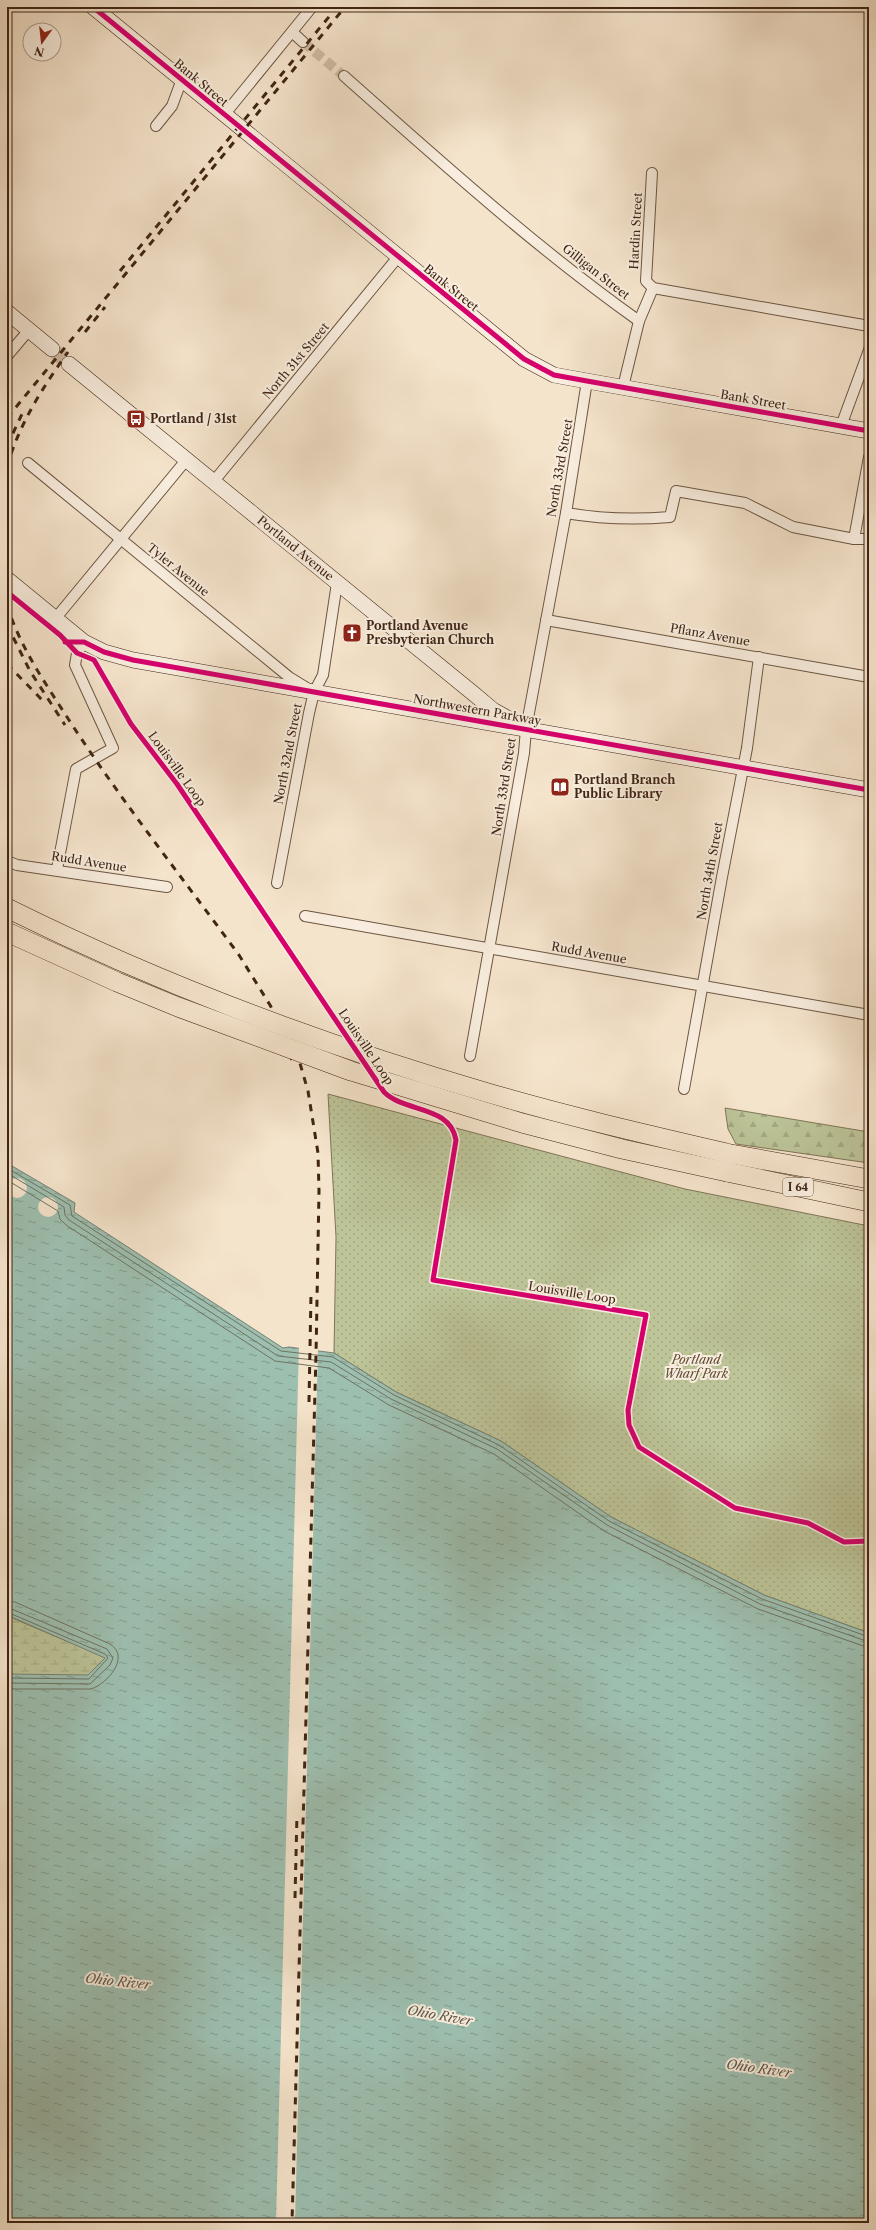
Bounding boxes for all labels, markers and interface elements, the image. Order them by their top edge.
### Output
north arrow [22,22,62,62]
text: N [33,44,46,60]
street label: Bank Street [171,56,232,110]
street label: Hardin Street [626,191,645,270]
street label: Gilligan Street [560,241,634,303]
street label: Bank Street [421,261,482,315]
street label: North 31st Street [259,319,332,402]
street label: Bank Street [719,386,788,413]
bus stop icon: Portland / 31st [125,408,147,430]
place label: Portland / 31st [150,411,237,426]
street label: North 33rd Street [543,417,576,518]
street label: Portland Avenue [254,512,337,584]
street label: Tyler Avenue [144,540,213,599]
place label: Portland Avenue Presbyterian Church [366,618,495,647]
street label: Pflanz Avenue [669,620,751,649]
church icon: Portland Avenue Presbyterian Church [341,622,363,644]
street label: Northwestern Parkway [412,691,543,728]
street label: North 32nd Street [270,701,305,806]
street label: Louisville Loop [145,728,210,809]
street label: North 33rd Street [488,736,519,837]
place label: Portland Branch Public Library [574,772,676,801]
library icon: Portland Branch Public Library [549,776,571,798]
street label: North 34th Street [693,820,726,921]
street label: Rudd Avenue [50,848,128,875]
street label: Rudd Avenue [550,939,628,967]
street label: Louisville Loop [335,1006,397,1088]
road number: I 64 [783,1178,813,1196]
street label: Louisville Loop [527,1278,617,1307]
park label: Portland Wharf Park [664,1352,729,1381]
water label: Ohio River [85,1970,152,1992]
water label: Ohio River [406,2001,475,2029]
water label: Ohio River [725,2056,794,2081]

